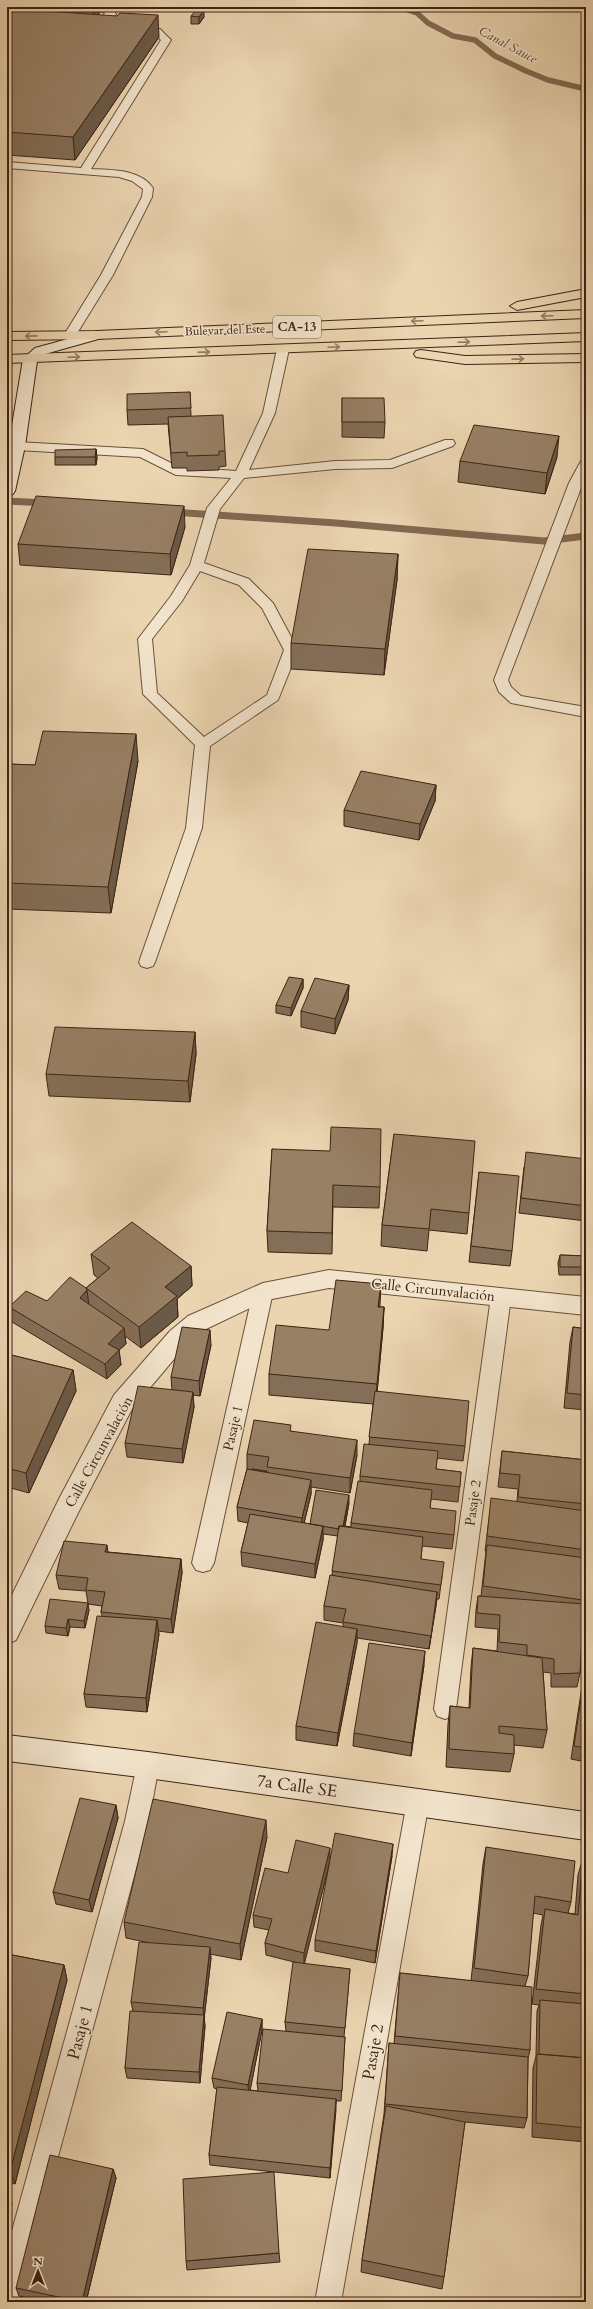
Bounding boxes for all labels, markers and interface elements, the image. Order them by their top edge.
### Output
water label: Canal Sauce [476,22,541,68]
one-way arrow [541,312,554,320]
road number: CA-13 [273,316,321,338]
one-way arrow [411,318,424,325]
street label: Bulevar del Este [184,321,266,339]
one-way arrow [155,329,168,336]
one-way arrow [25,332,38,340]
one-way arrow [457,338,470,346]
one-way arrow [327,344,340,351]
one-way arrow [197,348,210,356]
one-way arrow [67,353,80,361]
one-way arrow [511,355,524,363]
street label: Calle Circunvalación [370,1274,496,1306]
street label: Calle Circunvalación [61,1393,137,1511]
street label: Pasaje 1 [219,1403,247,1453]
street label: Pasaje 2 [460,1479,486,1527]
street label: 7a Calle SE [255,1769,339,1803]
street label: Pasaje 1 [62,2002,98,2062]
street label: Pasaje 2 [357,2022,389,2082]
north arrow [18,2251,58,2291]
text: N [33,2254,43,2269]

